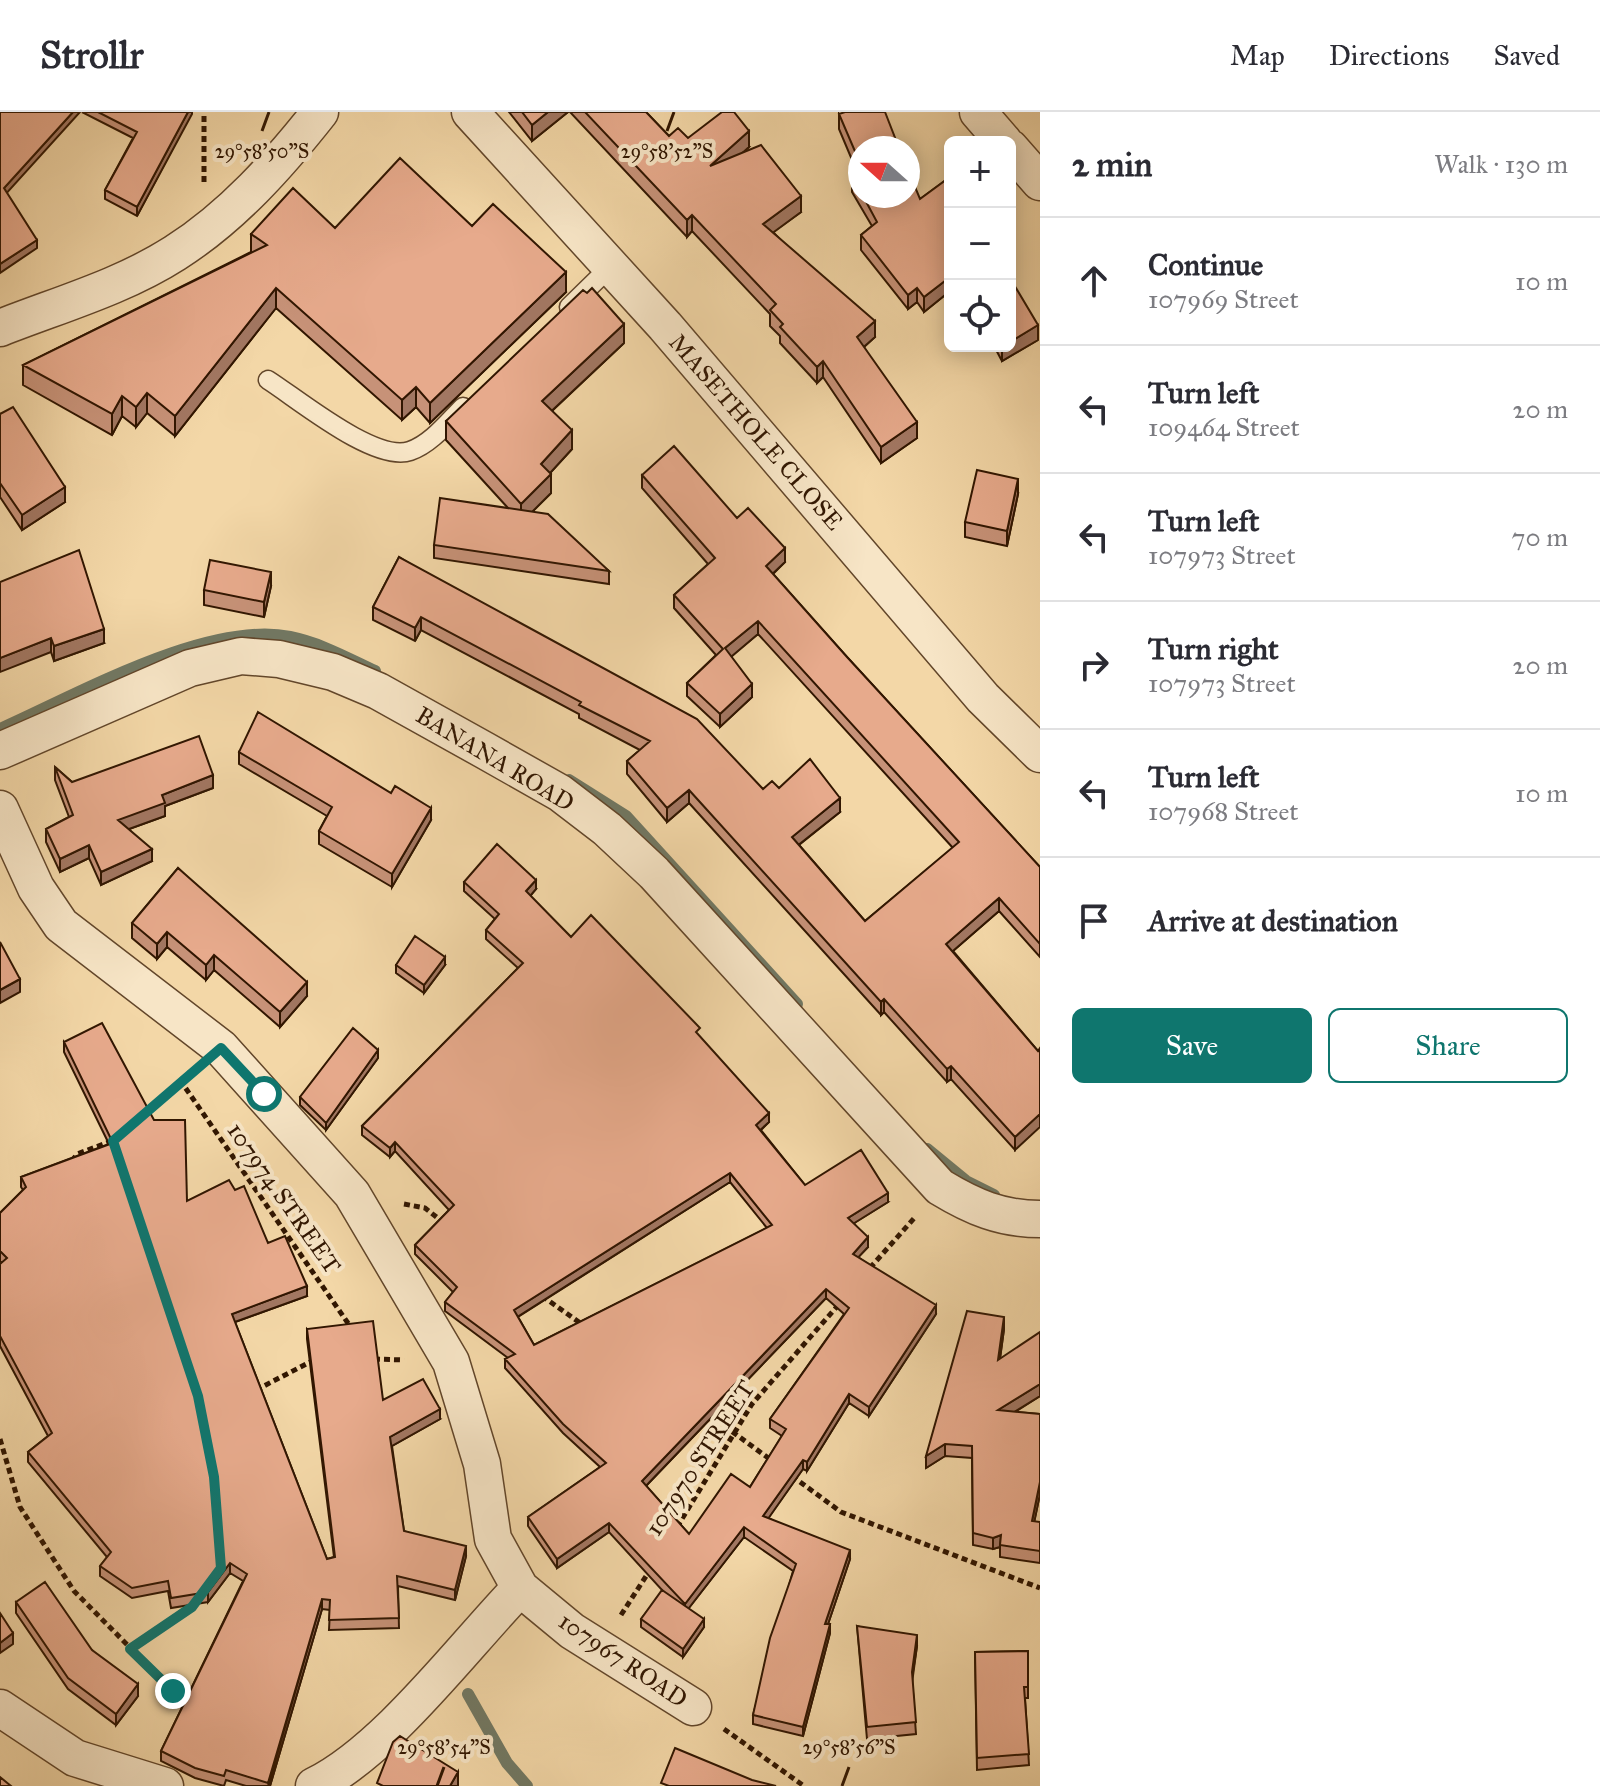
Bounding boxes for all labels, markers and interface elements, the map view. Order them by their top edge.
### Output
text: Strollr [40,32,143,78]
text: Map [1230,38,1285,73]
text: Directions [1329,38,1450,73]
text: Saved [1494,38,1560,73]
north arrow [848,136,920,208]
map controls [944,136,1016,352]
button: + [944,136,1016,208]
text: 29°58'50"S [215,139,309,163]
text: 29°58'52"S [621,139,713,163]
text: 2 min [1072,144,1152,185]
text: Walk · 130 m [1434,148,1568,180]
button: − [944,208,1016,280]
text: Continue [1148,247,1263,283]
icon: ahead [1072,259,1116,303]
text: 10 m [1515,265,1568,297]
button: locate [944,280,1016,352]
text: 107969 Street [1148,283,1299,315]
street label: MASETHOLE CLOSE [663,328,849,536]
text: Turn left [1148,375,1259,411]
icon: left [1072,387,1116,431]
text: 20 m [1513,393,1568,425]
text: 109464 Street [1148,411,1300,443]
text: Turn left [1148,503,1259,539]
icon: left [1072,515,1116,559]
text: 70 m [1512,521,1568,553]
text: 107973 Street [1148,539,1296,571]
text: Turn right [1148,631,1279,667]
icon: right [1072,643,1116,687]
text: 20 m [1513,649,1568,681]
text: 107973 Street [1148,667,1296,699]
street label: BANANA ROAD [410,700,580,818]
text: Turn left [1148,759,1259,795]
icon: left [1072,771,1116,815]
text: 10 m [1515,777,1568,809]
text: 107968 Street [1148,795,1298,827]
icon: arrive [1072,899,1116,943]
text: Arrive at destination [1148,903,1398,939]
button: Save [1072,1008,1312,1083]
button: Share [1328,1008,1568,1083]
route start [246,1076,282,1112]
street label: 107974 STREET [221,1117,347,1279]
street label: 107970 STREET [639,1375,761,1541]
street label: 107967 ROAD [553,1606,693,1714]
route end [155,1673,191,1709]
text: 29°58'54"S [397,1735,491,1759]
text: 29°58'56"S [802,1735,896,1759]

